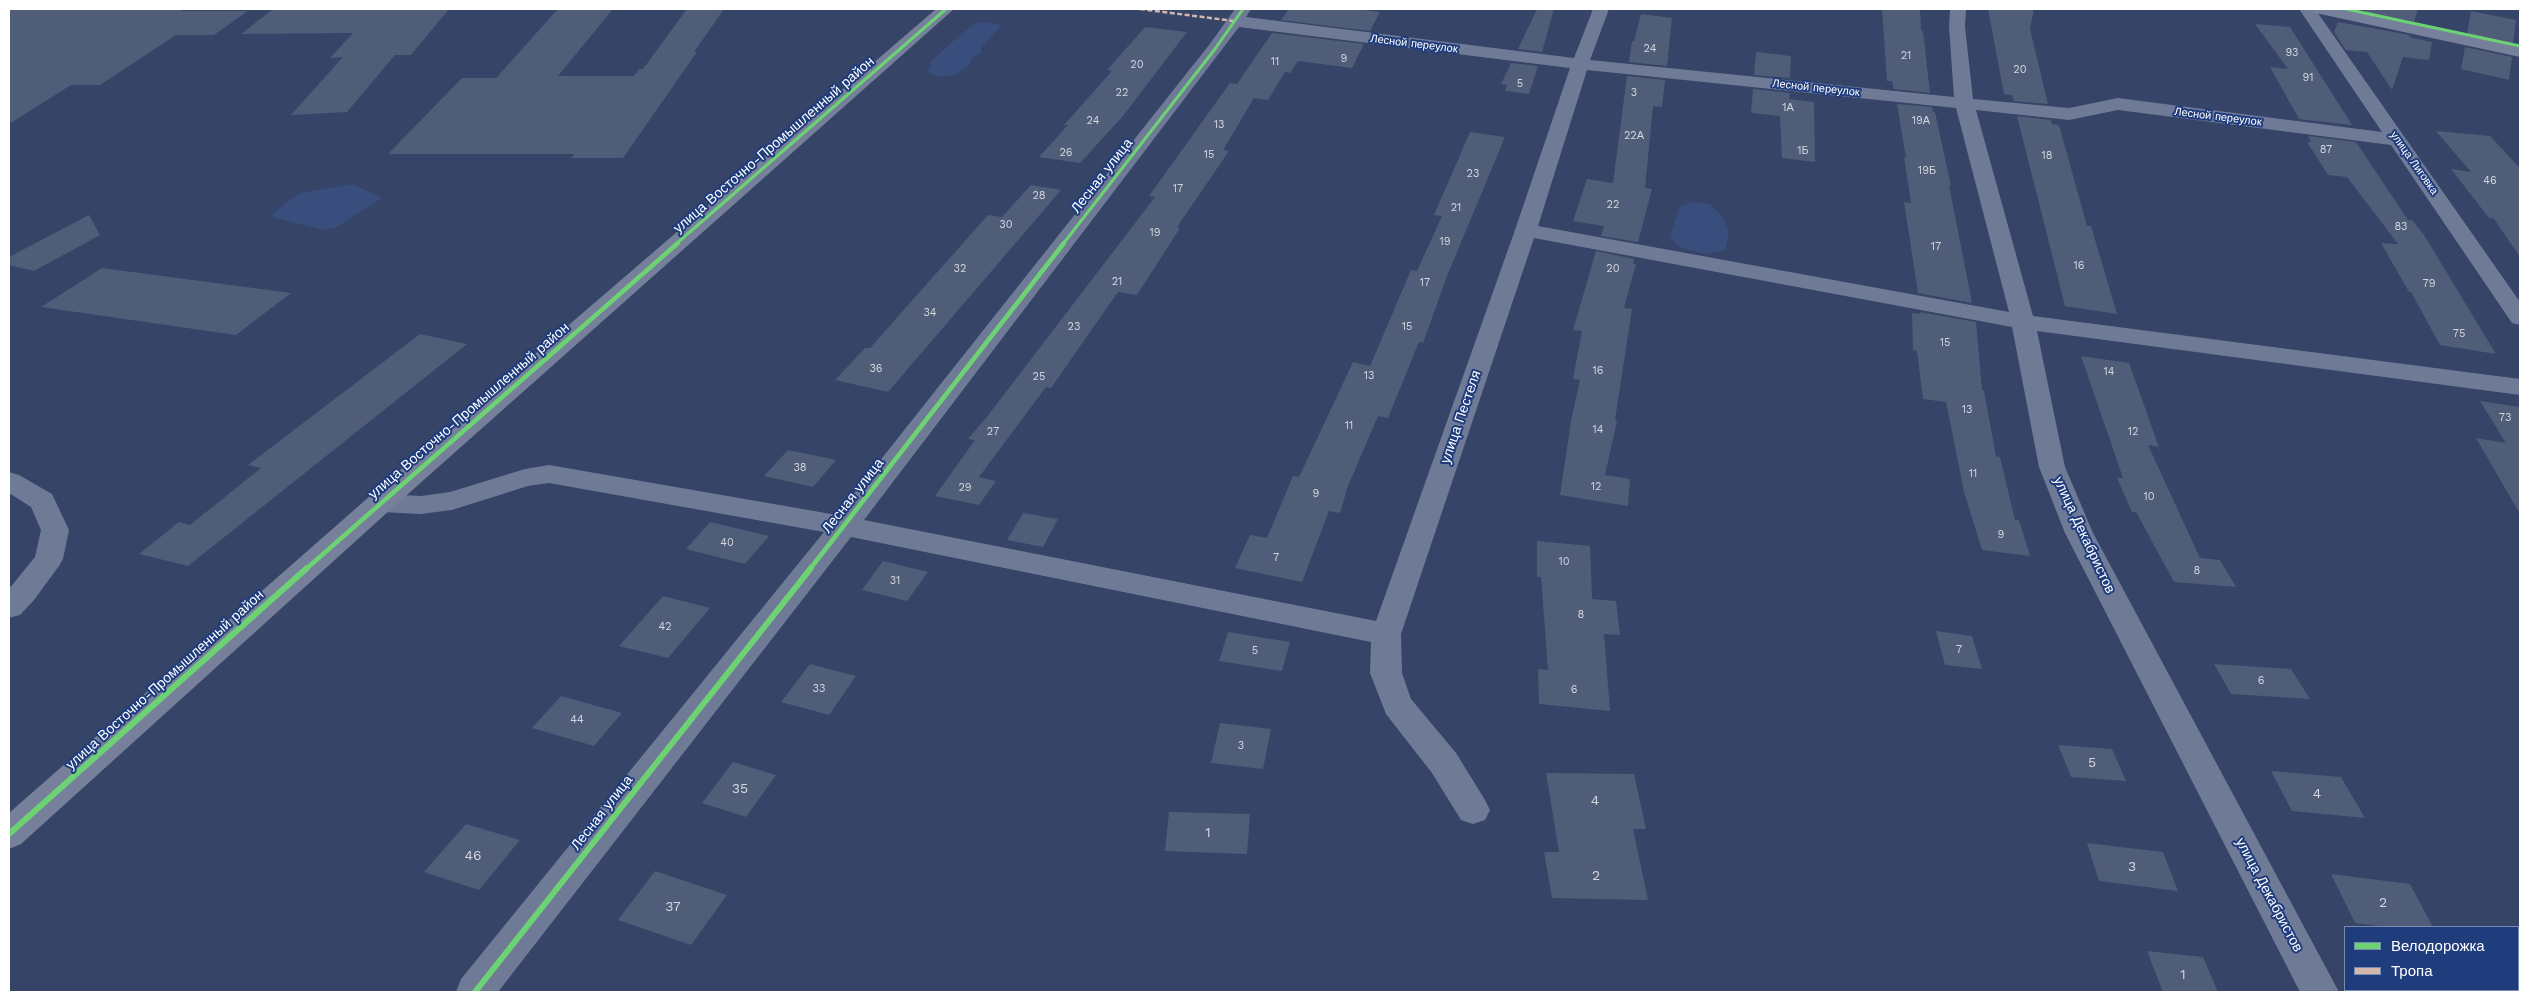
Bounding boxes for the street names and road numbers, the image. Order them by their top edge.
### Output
street label: Лесной переулок [1370,32,1458,56]
street label: улица Восточно-Промышленный район [670,53,878,237]
street label: Лесной переулок [1772,77,1860,99]
street label: Лесной переулок [2174,105,2262,129]
street label: улица Лиговка [2387,129,2441,197]
street label: Лесная улица [1068,135,1136,217]
street label: улица Восточно-Промышленный район [365,319,573,503]
street label: улица Пестеля [1437,368,1485,466]
street label: Лесная улица [819,455,887,537]
street label: улица Декабристов [2050,474,2118,596]
street label: улица Восточно-Промышленный район [63,587,267,773]
street label: Лесная улица [568,772,636,854]
street label: улица Декабристов [2232,835,2306,955]

